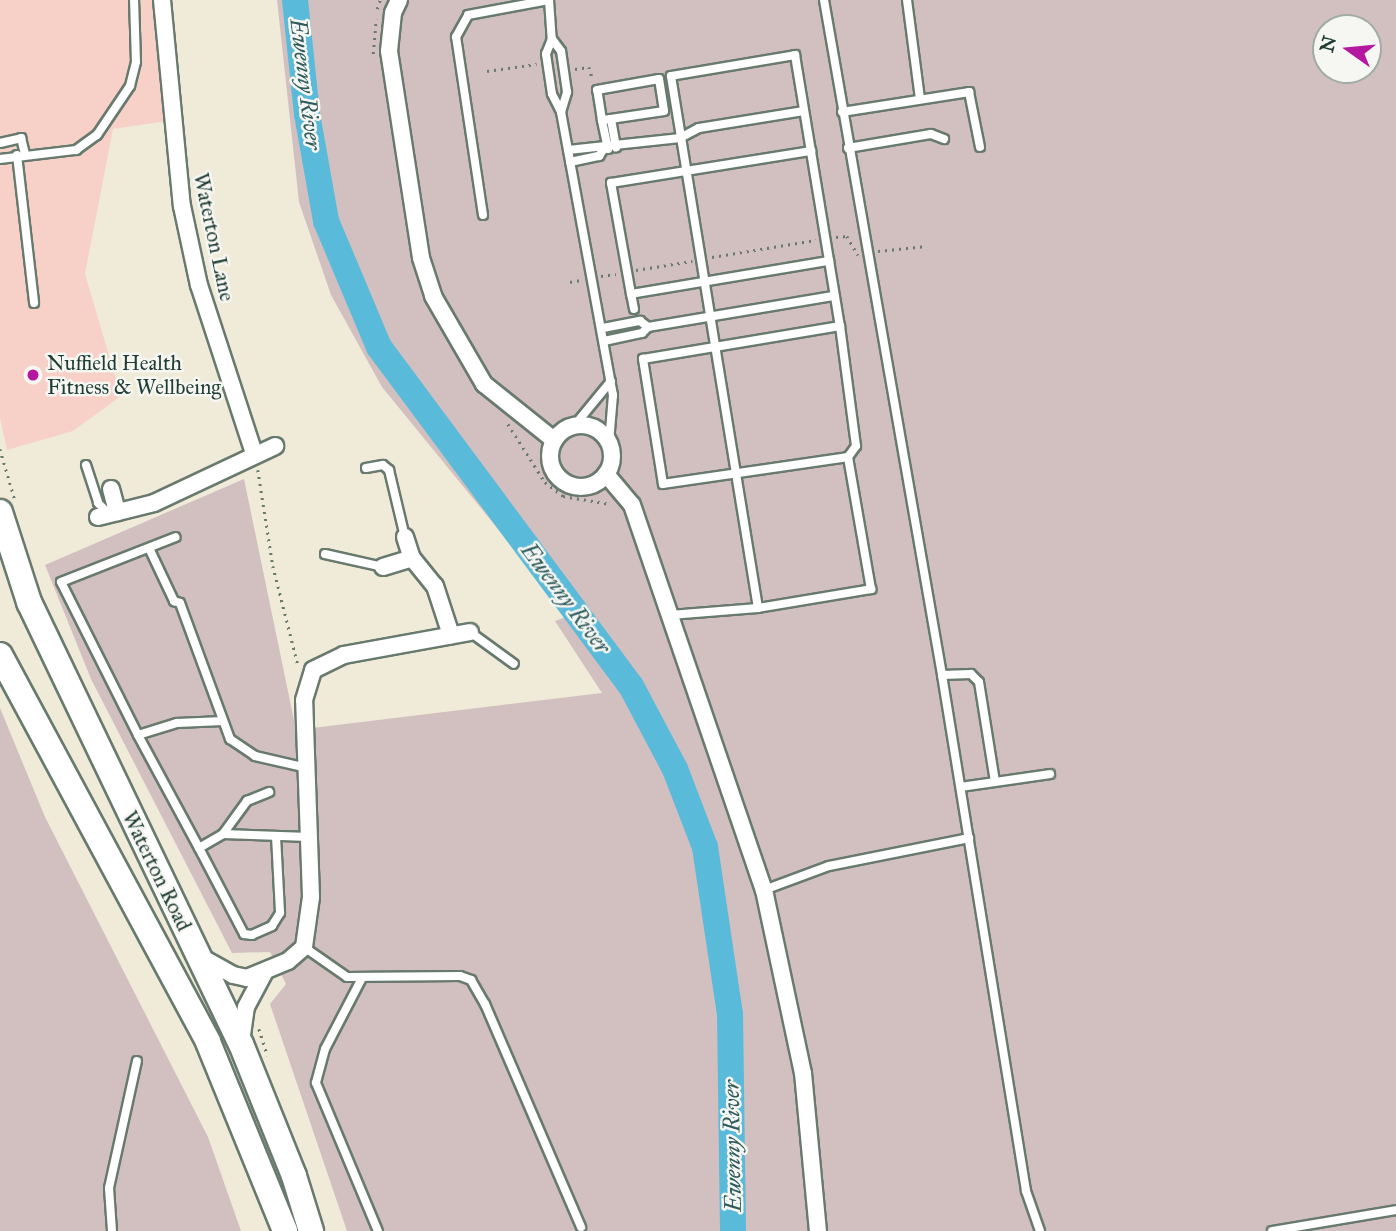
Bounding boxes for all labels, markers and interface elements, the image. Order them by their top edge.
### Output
north arrow [1312,14,1382,84]
water label: Ewenny River [284,17,328,151]
text: N [1315,33,1341,55]
street label: Waterton Lane [188,171,240,303]
place label: Nuffield Health Fitness & Wellbeing [47,350,221,400]
marker: Nuffield Health Fitness & Wellbeing [25,367,41,383]
water label: Ewenny River [515,537,617,659]
street label: Waterton Road [117,807,197,935]
water label: Ewenny River [717,1080,747,1212]

